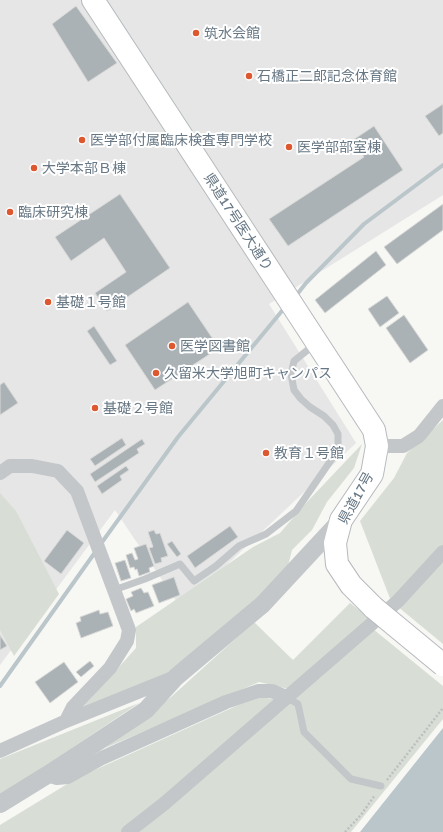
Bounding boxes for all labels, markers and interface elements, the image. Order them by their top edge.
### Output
place label: 筑水会館 [204,25,260,42]
marker: 筑水会館 [191,28,201,38]
place label: 石橋正二郎記念体育館 [257,68,397,85]
marker: 石橋正二郎記念体育館 [244,71,254,81]
place label: 医学部付属臨床検査専門学校 [90,132,272,149]
marker: 医学部付属臨床検査専門学校 [77,135,87,145]
place label: 医学部部室棟 [297,139,381,156]
marker: 医学部部室棟 [284,142,294,152]
place label: 大学本部Ｂ棟 [42,160,126,177]
marker: 大学本部Ｂ棟 [29,163,39,173]
street label: 県道17号医大通り [200,170,276,274]
place label: 臨床研究棟 [18,204,88,221]
marker: 臨床研究棟 [5,207,15,217]
place label: 基礎１号館 [56,294,126,311]
marker: 基礎１号館 [43,297,53,307]
place label: 医学図書館 [180,338,250,355]
marker: 医学図書館 [167,341,177,351]
place label: 久留米大学旭町キャンパス [164,365,332,382]
marker: 久留米大学旭町キャンパス [151,368,161,378]
place label: 基礎２号館 [103,400,173,417]
marker: 基礎２号館 [90,403,100,413]
place label: 教育１号館 [274,445,344,462]
marker: 教育１号館 [261,448,271,458]
street label: 県道17号 [335,469,377,527]

